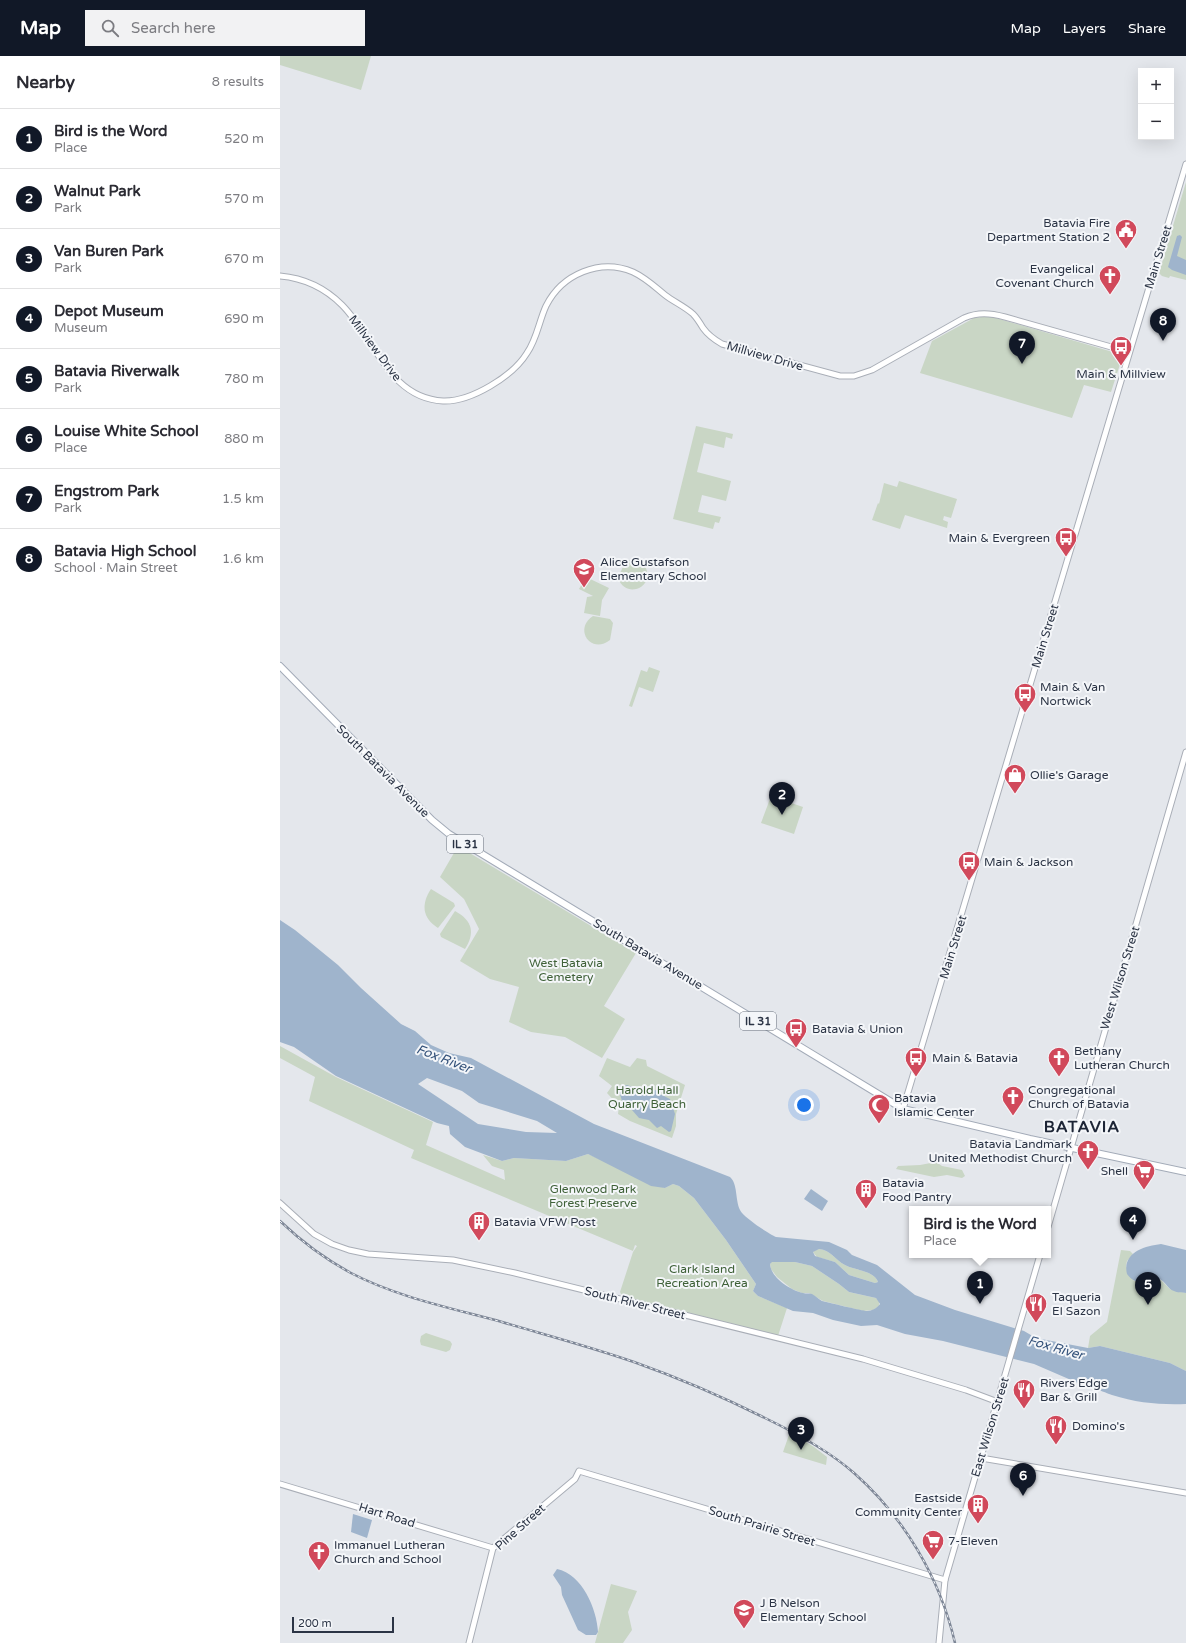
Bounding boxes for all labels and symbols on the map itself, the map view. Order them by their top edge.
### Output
place label: Batavia Fire Department Station 2 [987,216,1110,244]
public building icon: Batavia Fire Department Station 2 [1113,217,1139,250]
street label: Main Street [1142,223,1174,291]
place label: Evangelical Covenant Church [996,262,1094,290]
church icon: Evangelical Covenant Church [1097,263,1123,296]
pin: 8 [1150,308,1176,341]
street label: Millview Drive [346,312,404,384]
pin: 7 [1009,331,1035,364]
bus stop icon: Main & Millview [1108,334,1134,367]
street label: Millview Drive [725,338,805,374]
place label: Main & Millview [1076,367,1166,381]
bus stop icon: Main & Evergreen [1053,525,1079,558]
place label: Main & Evergreen [949,531,1050,545]
place label: Alice Gustafson Elementary School [600,555,707,583]
school or university icon: Alice Gustafson Elementary School [571,556,597,589]
street label: Main Street [1029,602,1061,670]
place label: Main & Van Nortwick [1040,680,1105,708]
bus stop icon: Main & Van Nortwick [1012,681,1038,714]
street label: South Batavia Avenue [334,722,432,820]
shop icon: Ollie's Garage [1002,762,1028,795]
place label: Ollie's Garage [1030,768,1109,782]
pin: 2 [769,782,795,815]
road number: IL 31 [447,835,483,853]
bus stop icon: Main & Jackson [956,849,982,882]
place label: Main & Jackson [984,855,1073,869]
street label: Main Street [937,913,969,981]
street label: South Batavia Avenue [591,916,705,992]
street label: West Wilson Street [1098,924,1143,1031]
park label: West Batavia Cemetery [529,956,603,984]
road number: IL 31 [740,1012,776,1030]
bus stop icon: Batavia & Union [783,1016,809,1049]
place label: Batavia & Union [812,1022,903,1036]
water label: Fox River [414,1041,475,1077]
place label: Bethany Lutheran Church [1074,1044,1170,1072]
bus stop icon: Main & Batavia [903,1045,929,1078]
church icon: Bethany Lutheran Church [1046,1045,1072,1078]
place label: Main & Batavia [932,1051,1018,1065]
park label: Harold Hall Quarry Beach [608,1083,686,1111]
place label: Congregational Church of Batavia [1028,1083,1129,1111]
church icon: Congregational Church of Batavia [1000,1084,1026,1117]
place label: Batavia Islamic Center [894,1091,975,1119]
mosque icon: Batavia Islamic Center [866,1092,892,1125]
your location [794,1095,814,1115]
district label: BATAVIA [1044,1117,1120,1137]
place label: Batavia Landmark United Methodist Church [928,1137,1072,1165]
church icon: Batavia Landmark United Methodist Church [1075,1138,1101,1171]
supermarket icon: Shell [1131,1158,1157,1191]
place label: Shell [1101,1164,1128,1178]
place label: Batavia Food Pantry [882,1176,952,1204]
building icon: Batavia Food Pantry [853,1177,879,1210]
park label: Glenwood Park Forest Preserve [549,1182,637,1210]
pin: 4 [1120,1207,1146,1240]
building icon: Batavia VFW Post [466,1209,492,1242]
place label: Batavia VFW Post [494,1215,596,1229]
park label: Clark Island Recreation Area [656,1262,748,1290]
pin: 1 [967,1271,993,1304]
pin: 5 [1135,1272,1161,1305]
street label: South River Street [583,1284,687,1322]
place label: Taqueria El Sazon [1052,1290,1101,1318]
restaurant icon: Taqueria El Sazon [1023,1291,1049,1324]
water label: Fox River [1026,1332,1087,1364]
street label: East Wilson Street [968,1375,1012,1479]
place label: Rivers Edge Bar & Grill [1040,1376,1108,1404]
restaurant icon: Rivers Edge Bar & Grill [1011,1377,1037,1410]
restaurant icon: Domino's [1043,1413,1069,1446]
pin: 3 [788,1417,814,1450]
place label: Domino's [1072,1419,1125,1433]
pin: 6 [1010,1463,1036,1496]
place label: Eastside Community Center [855,1491,962,1519]
building icon: Eastside Community Center [965,1492,991,1525]
street label: Hart Road [357,1500,417,1530]
street label: Pine Street [492,1501,548,1553]
street label: South Prairie Street [707,1503,818,1549]
supermarket icon: 7-Eleven [920,1528,946,1561]
place label: 7-Eleven [948,1534,998,1548]
place label: Immanuel Lutheran Church and School [334,1538,445,1566]
church icon: Immanuel Lutheran Church and School [306,1539,332,1572]
place label: J B Nelson Elementary School [760,1596,867,1624]
school or university icon: J B Nelson Elementary School [731,1597,757,1630]
scale bar [292,1615,394,1634]

